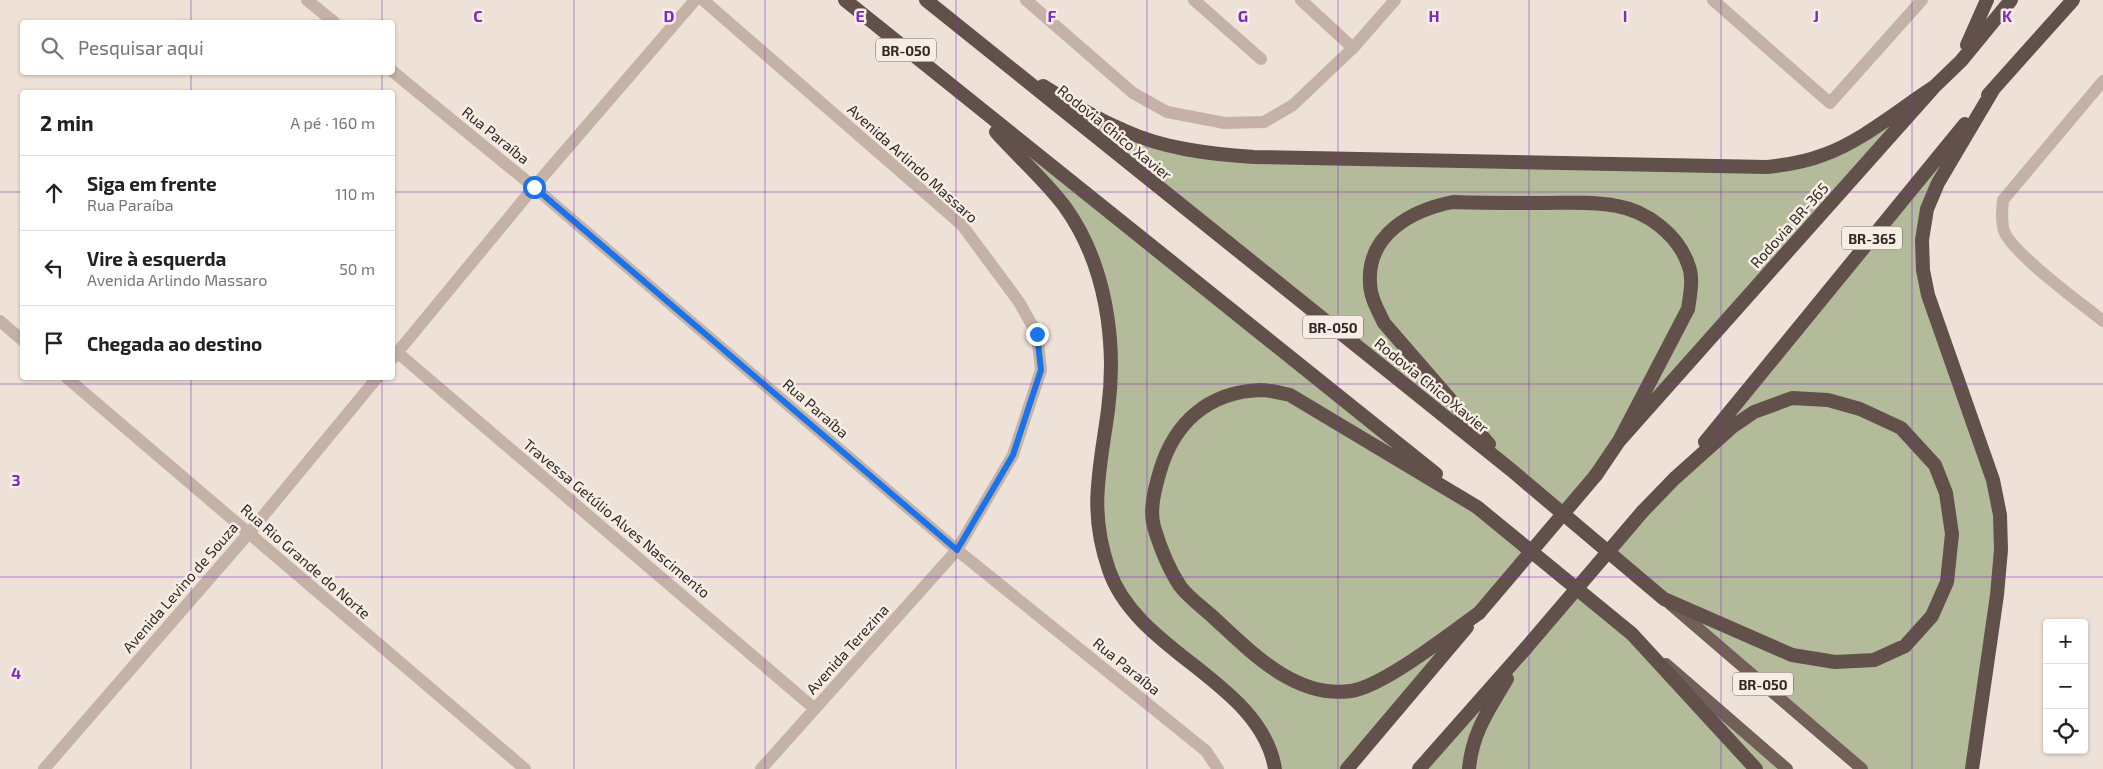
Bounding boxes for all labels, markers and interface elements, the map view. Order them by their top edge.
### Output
text: C [473,6,483,25]
text: D [664,6,675,25]
text: E [855,6,865,25]
text: F [1048,6,1057,25]
text: G [1238,6,1248,25]
text: H [1428,6,1440,25]
text: I [1623,6,1627,25]
text: J [1813,6,1819,25]
text: K [2002,6,2013,25]
search box [20,20,395,75]
icon: search [38,34,66,62]
text: Pesquisar aqui [78,36,204,59]
road number: BR-050 [876,38,936,62]
street label: Rodovia Chico Xavier [1054,81,1176,183]
street label: Avenida Arlindo Massaro [844,100,982,226]
street label: Rua Paraíba [459,102,533,168]
text: 2 min [40,110,94,135]
text: A pé · 160 m [290,113,375,132]
text: Siga em frente [87,172,217,195]
route start [523,176,546,199]
icon: ahead [40,179,68,207]
street label: Rodovia BR-365 [1746,179,1832,271]
text: 110 m [335,184,375,203]
text: Rua Paraíba [87,195,174,214]
road number: BR-365 [1842,227,1902,250]
text: Vire à esquerda [87,247,226,270]
icon: left [40,254,68,282]
text: 50 m [339,259,375,278]
text: Avenida Arlindo Massaro [87,270,267,289]
road number: BR-050 [1303,316,1363,338]
route end [1026,323,1049,346]
icon: arrive [40,329,68,357]
text: Chegada ao destino [87,332,262,355]
street label: Rodovia Chico Xavier [1371,334,1493,436]
street label: Rua Paraíba [779,375,853,441]
street label: Travessa Getúlio Alves Nascimento [520,435,714,601]
text: 3 [11,470,21,489]
street label: Rua Rio Grande do Norte [237,500,375,622]
street label: Avenida Levino de Souza [118,518,242,656]
street label: Avenida Terezina [802,600,892,698]
map controls [2043,619,2088,754]
button: + [2043,619,2088,664]
street label: Rua Paraíba [1090,633,1164,699]
text: 4 [11,663,21,682]
button: − [2043,664,2088,709]
road number: BR-050 [1733,672,1793,696]
button: locate [2043,709,2088,754]

